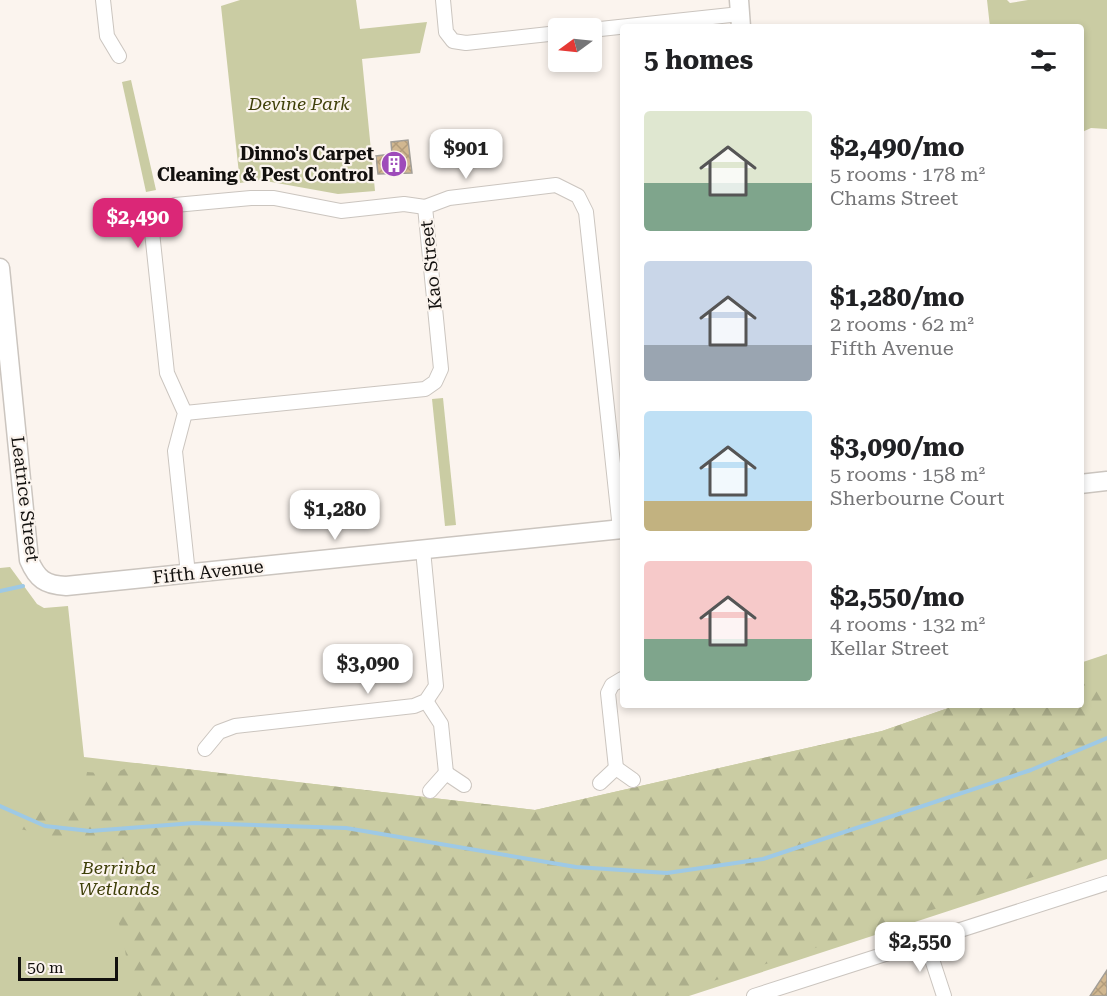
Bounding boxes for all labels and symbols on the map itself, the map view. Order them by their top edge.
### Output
north arrow [548,18,602,72]
park label: Devine Park [247,93,350,114]
pin: $901 [430,129,502,180]
place label: Dinno's Carpet Cleaning & Pest Control [157,143,374,185]
building icon: Dinno's Carpet Cleaning & Pest Control [379,149,409,179]
pin: $2,490 [89,198,187,249]
street label: Kao Street [415,219,446,311]
street label: Leatrice Street [7,435,44,563]
pin: $1,280 [286,490,384,541]
street label: Fifth Avenue [151,555,265,588]
pin: $3,090 [319,644,417,695]
park label: Berrinba Wetlands [79,857,159,899]
pin: $2,550 [871,922,969,973]
scale bar [18,954,118,982]

